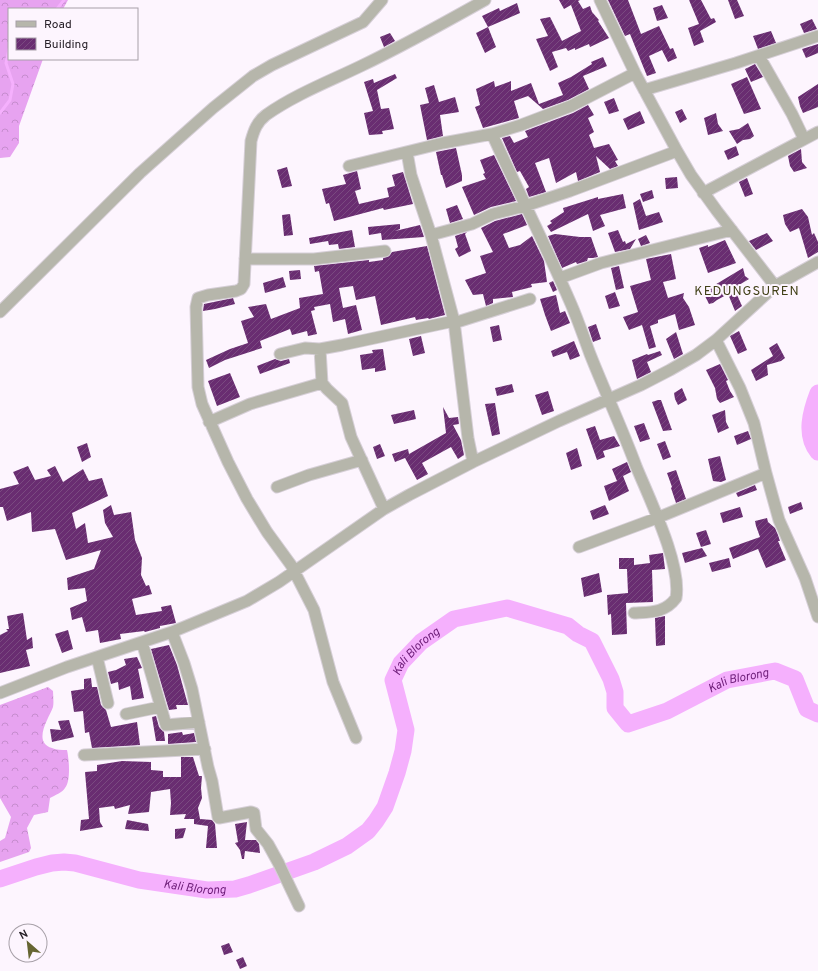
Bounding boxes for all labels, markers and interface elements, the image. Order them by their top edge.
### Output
legend [8,8,138,60]
text: Road [44,17,72,33]
text: Building [44,37,88,53]
district label: KEDUNGSUREN [694,284,800,300]
water label: Kali Blorong [389,624,444,678]
water label: Kali Blorong [705,665,771,697]
water label: Kali Blorong [162,877,227,899]
north arrow [8,923,48,963]
text: N [17,927,31,943]

